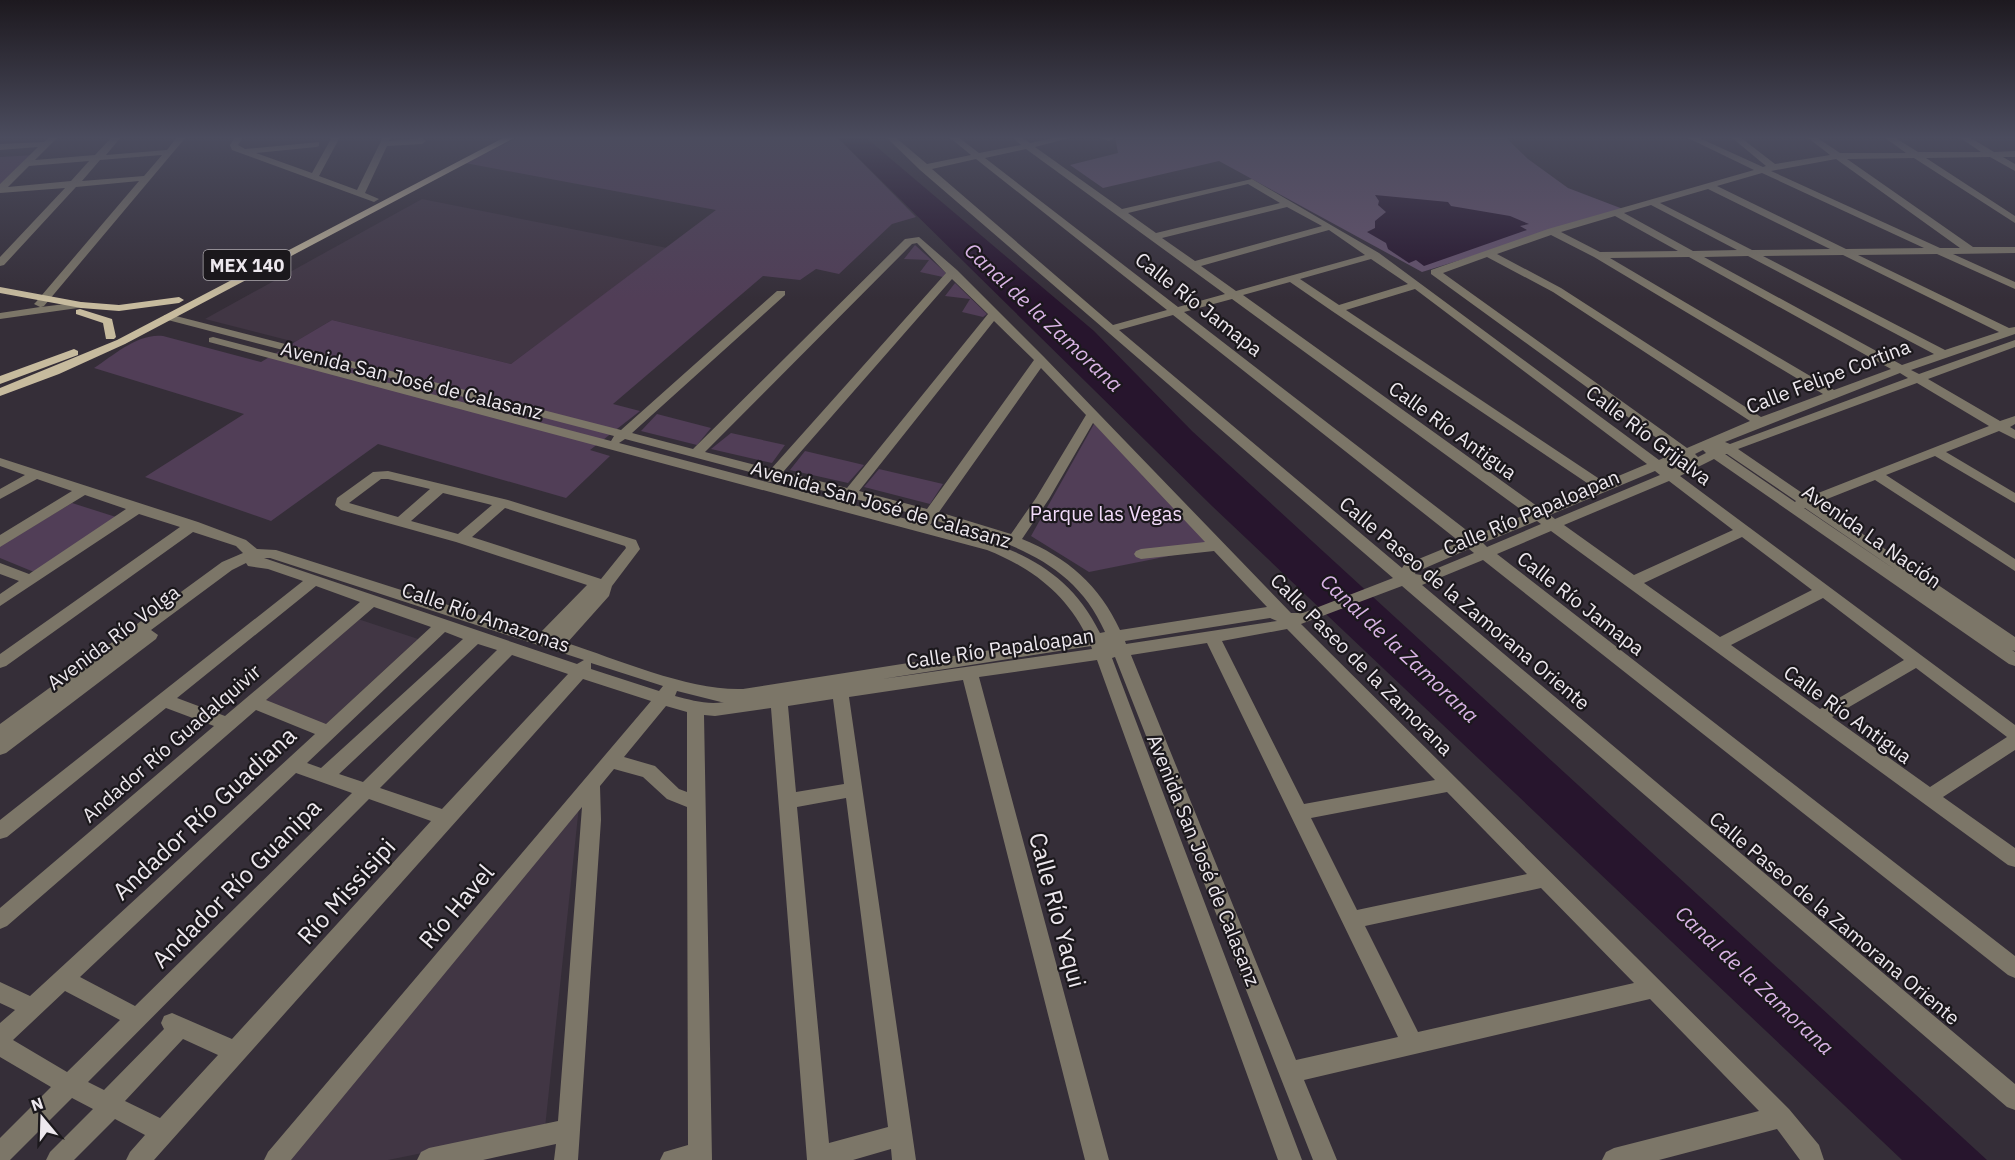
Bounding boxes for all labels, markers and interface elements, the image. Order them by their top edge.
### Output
water label: Canal de la Zamorana [959,236,1129,398]
street label: Calle Río Jamapa [1130,246,1268,362]
road number: MEX 140 [204,250,290,280]
street label: Calle Felipe Cortina [1742,332,1914,420]
street label: Avenida San José de Calasanz [278,334,546,426]
street label: Calle Río Antigua [1384,374,1523,486]
street label: Calle Río Grijalva [1581,379,1718,491]
street label: Avenida San José de Calasanz [748,454,1014,554]
street label: Calle Río Papaloapan [1439,463,1623,561]
street label: Avenida La Nación [1797,478,1947,594]
street label: Calle Paseo de la Zamorana Oriente [1335,491,1595,715]
park label: Parque las Vegas [1030,500,1182,527]
street label: Calle Río Jamapa [1512,545,1650,661]
water label: Canal de la Zamorana [1315,567,1485,729]
street label: Calle Paseo de la Zamorana [1266,568,1458,760]
street label: Calle Río Amazonas [398,576,574,658]
street label: Avenida Río Volga [41,578,185,696]
street label: Calle Río Papaloapan [904,621,1096,675]
street label: Andador Río Guadalquivir [76,658,266,828]
street label: Calle Río Antigua [1779,658,1918,770]
street label: Andador Río Guadiana [105,719,303,907]
street label: Avenida San José de Calasanz [1141,730,1267,990]
street label: Andador Río Guanipa [144,791,328,975]
street label: Calle Paseo de la Zamorana Oriente [1704,805,1966,1031]
street label: Calle Río Yaqui [1022,829,1094,991]
street label: Río Missisipi [290,831,402,951]
street label: Río Havel [411,857,501,955]
water label: Canal de la Zamorana [1670,899,1840,1061]
north arrow [12,1088,72,1148]
text: N [28,1092,46,1115]

